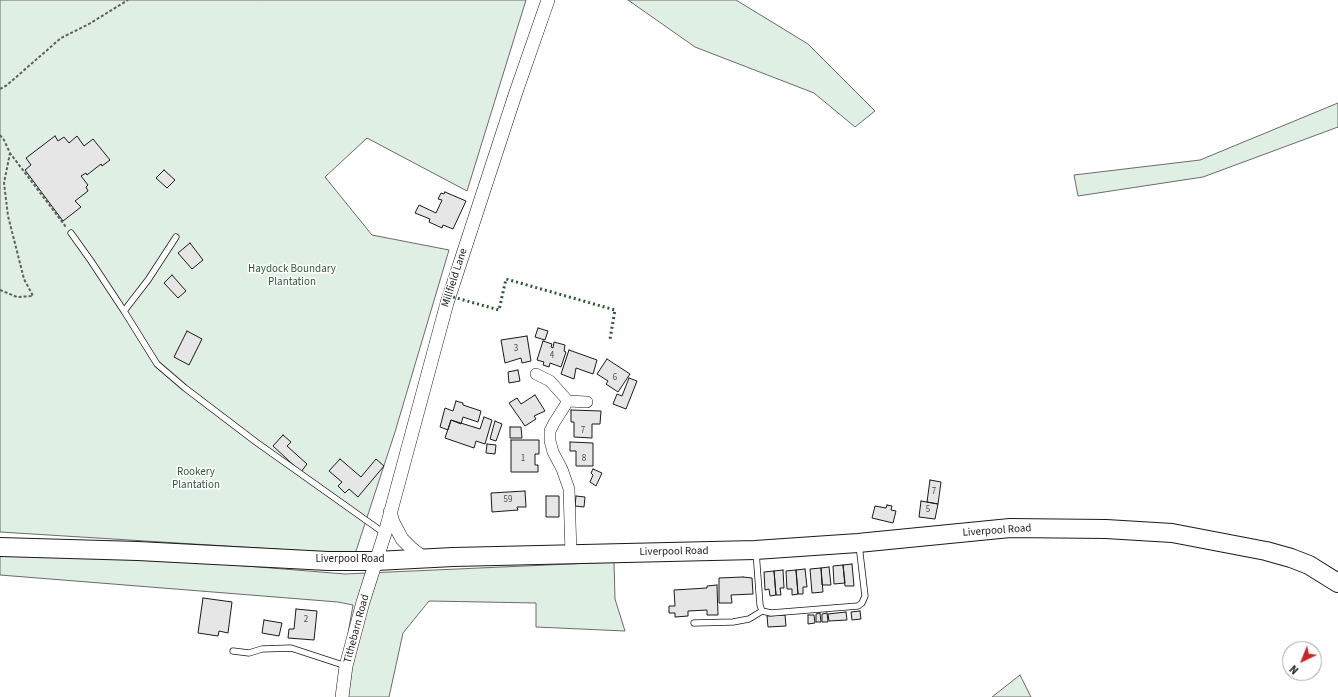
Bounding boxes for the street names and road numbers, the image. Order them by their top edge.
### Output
street label: Millfield Lane [439,247,471,309]
street label: Liverpool Road [962,522,1032,540]
street label: Liverpool Road [639,545,709,559]
street label: Liverpool Road [315,553,385,567]
street label: Tithebarn Road [341,593,373,665]

